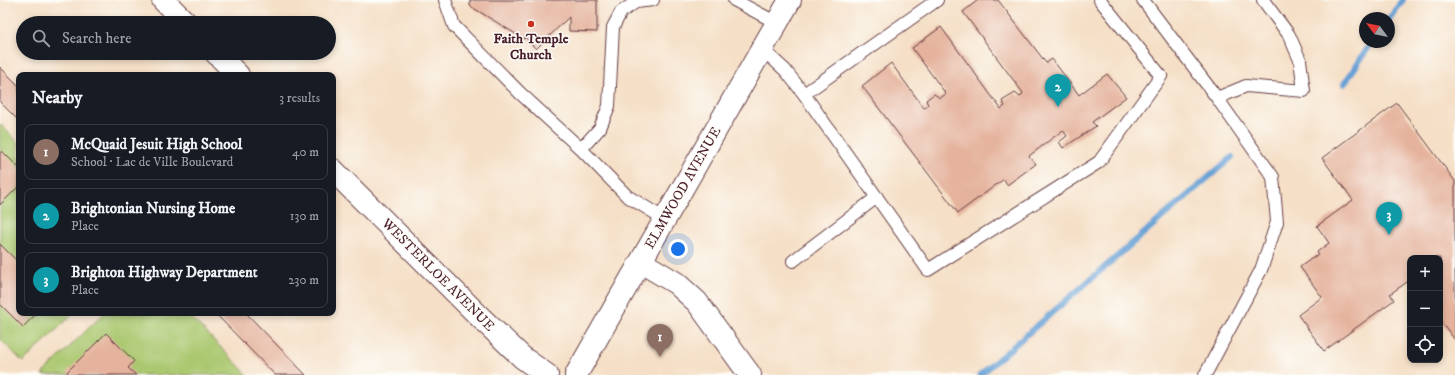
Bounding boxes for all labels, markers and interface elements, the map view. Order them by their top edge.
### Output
north arrow [1359,12,1395,48]
search box [16,16,336,60]
marker: Faith Temple Church [526,19,536,29]
icon: search [30,27,52,49]
text: Search here [62,29,131,48]
place label: Faith Temple Church [494,30,569,64]
pin: 2 [1045,74,1071,107]
text: Nearby [32,87,82,109]
text: 3 results [279,90,320,106]
street label: ELMWOOD AVENUE [641,124,725,252]
text: McQuaid Jesuit High School [71,135,242,154]
text: 1 [44,144,48,160]
text: 40 m [292,144,319,160]
text: School · Lac de Ville Boulevard [71,154,233,170]
text: Brightonian Nursing Home [71,199,235,218]
pin: 3 [1376,202,1402,235]
text: 2 [43,208,49,224]
text: 130 m [290,208,319,224]
street label: WESTERLOE AVENUE [377,214,498,335]
text: Place [71,218,99,234]
your location [668,239,688,259]
map controls [1407,255,1443,363]
button: + [1407,255,1443,291]
text: Brighton Highway Department [71,263,258,282]
text: 3 [44,272,48,288]
text: 230 m [288,272,319,288]
text: Place [71,282,99,298]
button: − [1407,291,1443,327]
pin: 1 [647,324,673,357]
button: locate [1407,327,1443,363]

